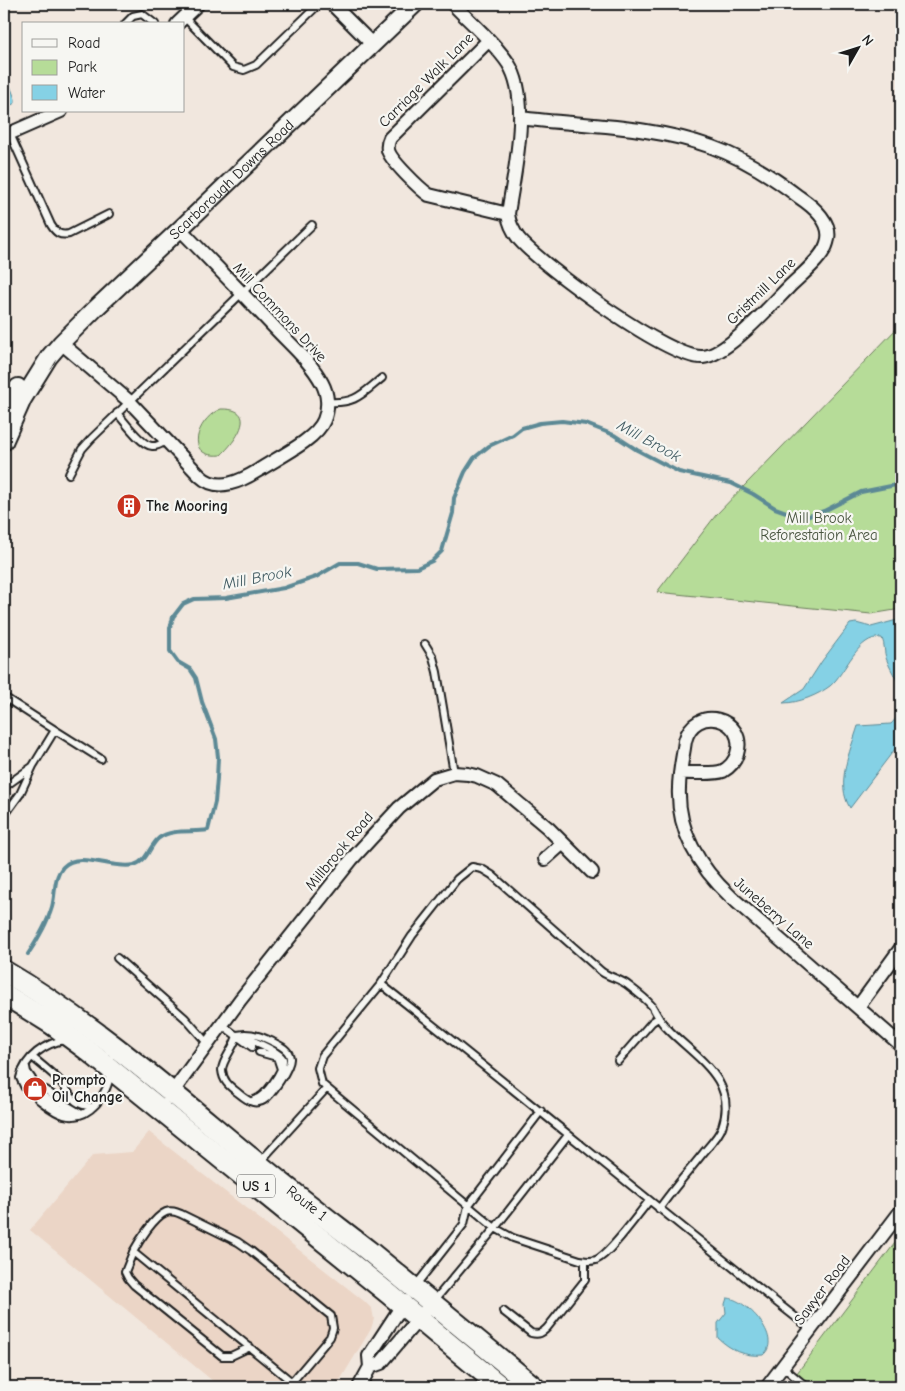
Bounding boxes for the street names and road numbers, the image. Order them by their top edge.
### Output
street label: Carriage Walk Lane [375,29,477,131]
street label: Scarborough Downs Road [165,116,298,243]
street label: Gristmill Lane [723,253,800,328]
street label: Mill Commons Drive [229,259,331,366]
street label: Millbrook Road [301,808,377,894]
street label: Juneberry Lane [730,873,818,953]
road number: US 1 [237,1174,275,1198]
street label: Route 1 [283,1182,331,1225]
street label: Sawyer Road [790,1252,854,1328]

